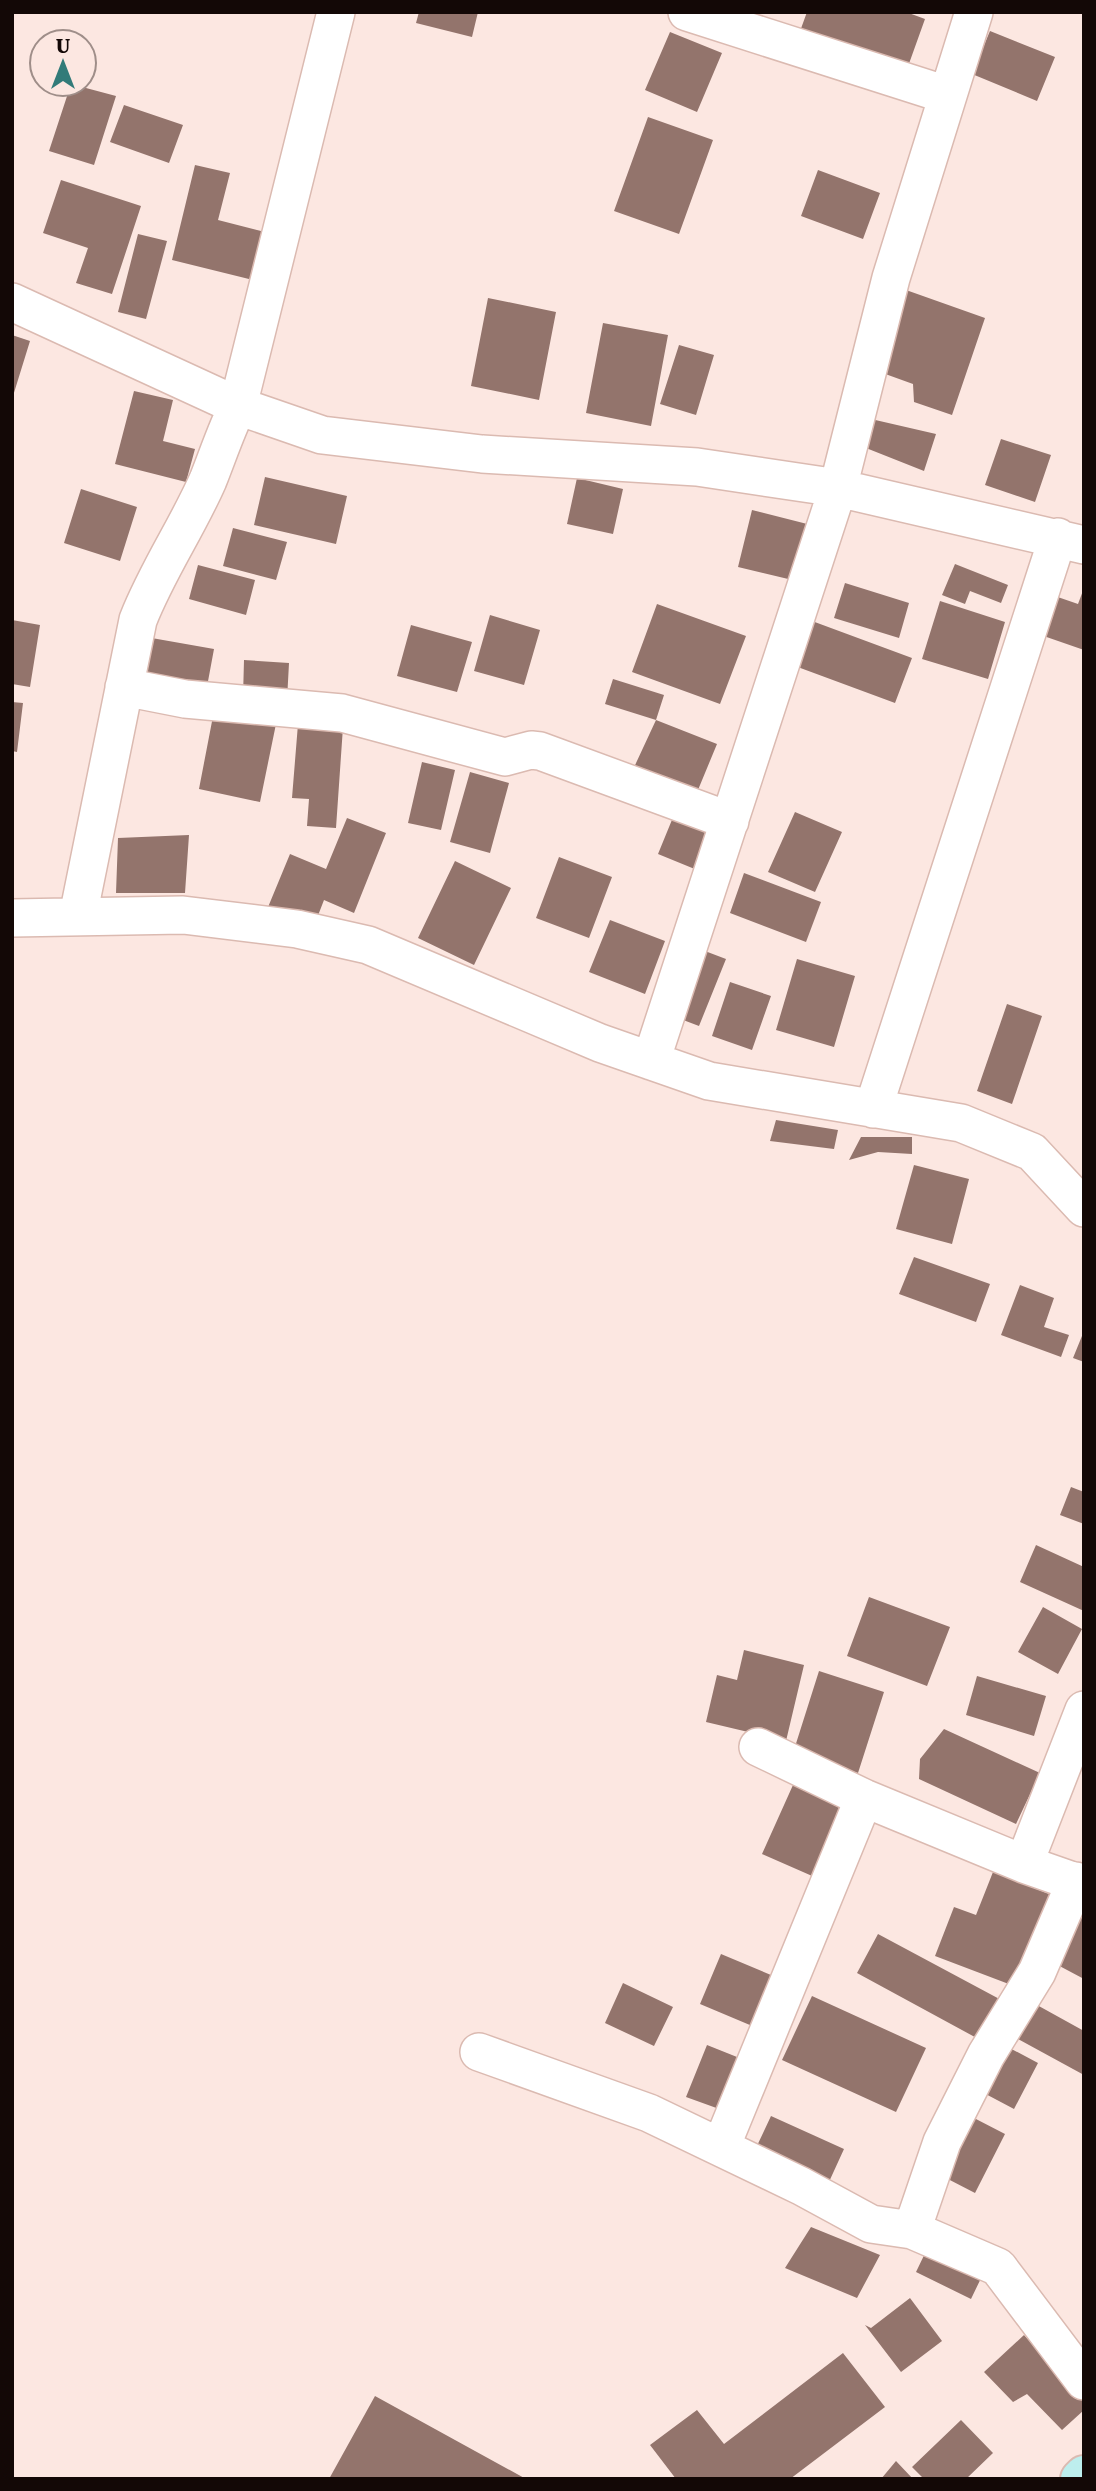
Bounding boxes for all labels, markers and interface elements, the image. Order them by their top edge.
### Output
north arrow [28,28,98,98]
text: U [56,35,71,58]

